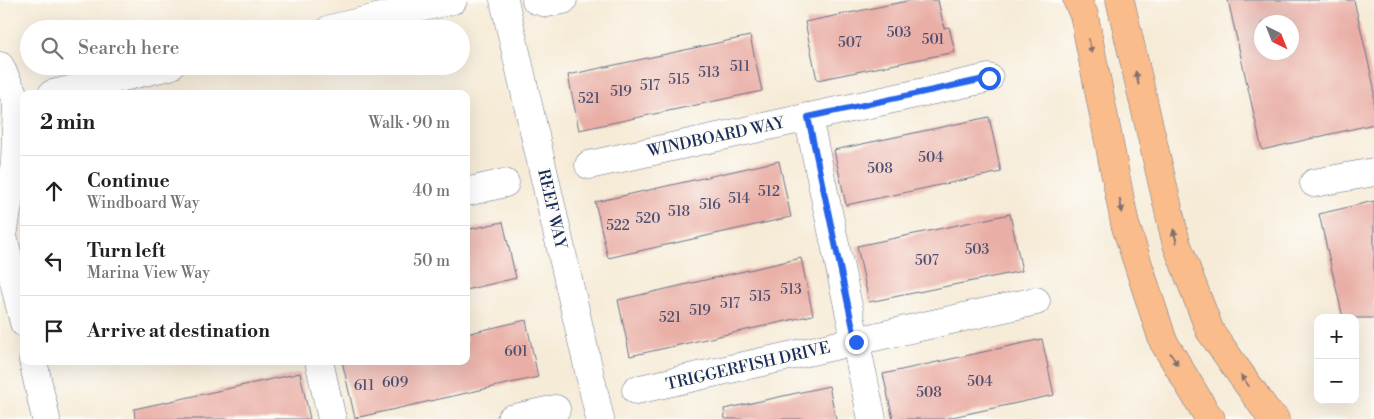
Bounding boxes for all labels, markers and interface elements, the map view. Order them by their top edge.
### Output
north arrow [1254,15,1299,60]
search box [20,20,470,75]
house number: 503 [887,24,912,42]
house number: 501 [922,31,944,49]
icon: search [38,34,66,62]
house number: 507 [838,34,862,52]
text: Search here [78,36,179,60]
one-way arrow [1086,39,1094,54]
house number: 511 [730,58,750,76]
house number: 513 [698,64,720,82]
route start [978,67,1001,90]
one-way arrow [1133,70,1141,85]
house number: 515 [668,71,690,89]
house number: 517 [640,77,660,95]
house number: 519 [610,83,632,101]
house number: 521 [578,90,600,108]
text: 2 min [40,110,95,136]
street label: WINDBOARD WAY [645,112,788,161]
text: Walk · 90 m [368,113,450,133]
house number: 504 [918,149,944,167]
house number: 508 [867,160,893,178]
street label: REEF WAY [533,167,571,252]
text: Continue [87,169,170,193]
icon: ahead [40,177,68,205]
text: 40 m [413,181,450,201]
house number: 512 [758,183,780,201]
house number: 514 [728,190,750,208]
text: Windboard Way [87,193,199,213]
house number: 516 [699,196,721,214]
one-way arrow [1117,198,1125,214]
house number: 518 [668,203,690,221]
house number: 520 [636,210,660,228]
house number: 522 [606,217,630,235]
one-way arrow [1171,228,1179,243]
text: Turn left [87,239,166,263]
house number: 503 [965,241,990,259]
icon: left [40,247,68,275]
text: 50 m [413,251,450,271]
house number: 507 [915,252,939,270]
text: Marina View Way [87,263,210,283]
house number: 513 [780,281,802,299]
house number: 515 [749,288,771,306]
house number: 517 [720,295,740,313]
house number: 519 [689,302,711,320]
house number: 521 [659,309,681,327]
map controls [1314,314,1359,404]
button: + [1314,314,1359,359]
icon: arrive [40,317,68,345]
text: Arrive at destination [87,319,270,343]
route end [845,331,868,354]
street label: TRIGGERFISH DRIVE [664,337,832,395]
house number: 601 [504,343,528,361]
one-way arrow [1169,353,1178,366]
button: − [1314,359,1359,404]
house number: 504 [967,373,993,391]
house number: 609 [382,374,408,392]
one-way arrow [1240,374,1250,387]
house number: 611 [354,377,374,395]
house number: 508 [916,384,942,402]

